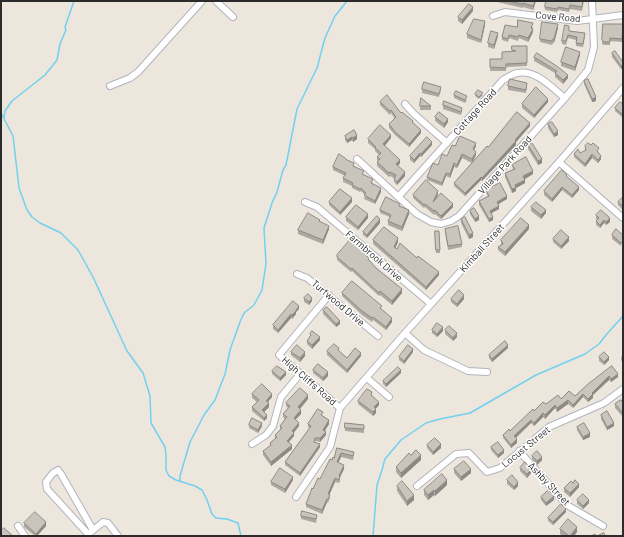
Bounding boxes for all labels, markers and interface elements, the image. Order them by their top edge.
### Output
street label: Cove Road [535,9,581,25]
street label: Cottage Road [451,86,499,138]
street label: Village Park Road [476,133,534,197]
street label: Kimball Street [457,221,507,275]
street label: Farmbrook Drive [343,228,405,284]
street label: Turfwood Drive [309,277,367,329]
street label: High Cliffs Road [279,354,339,408]
street label: Locust Street [499,424,553,470]
street label: Ashby Street [525,460,573,508]

